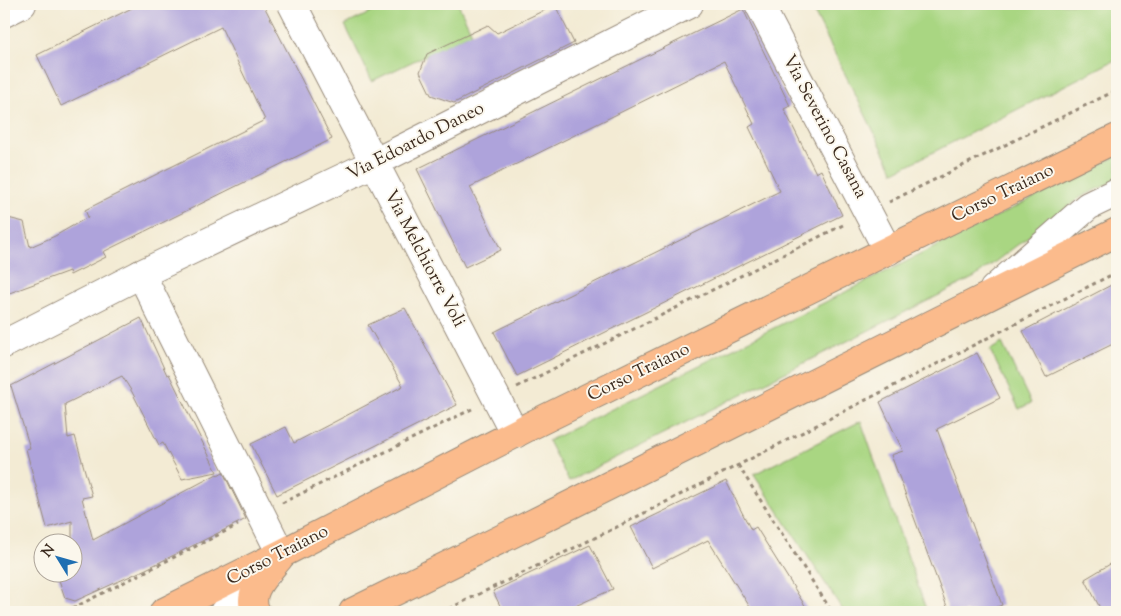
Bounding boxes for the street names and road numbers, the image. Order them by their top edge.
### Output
street label: Via Severino Casana [775,50,873,204]
street label: Via Edoardo Daneo [343,96,489,188]
street label: Corso Traiano [947,158,1059,230]
street label: Via Melchiorre Voli [377,186,471,332]
street label: Corso Traiano [583,337,695,409]
street label: Corso Traiano [223,519,334,593]

